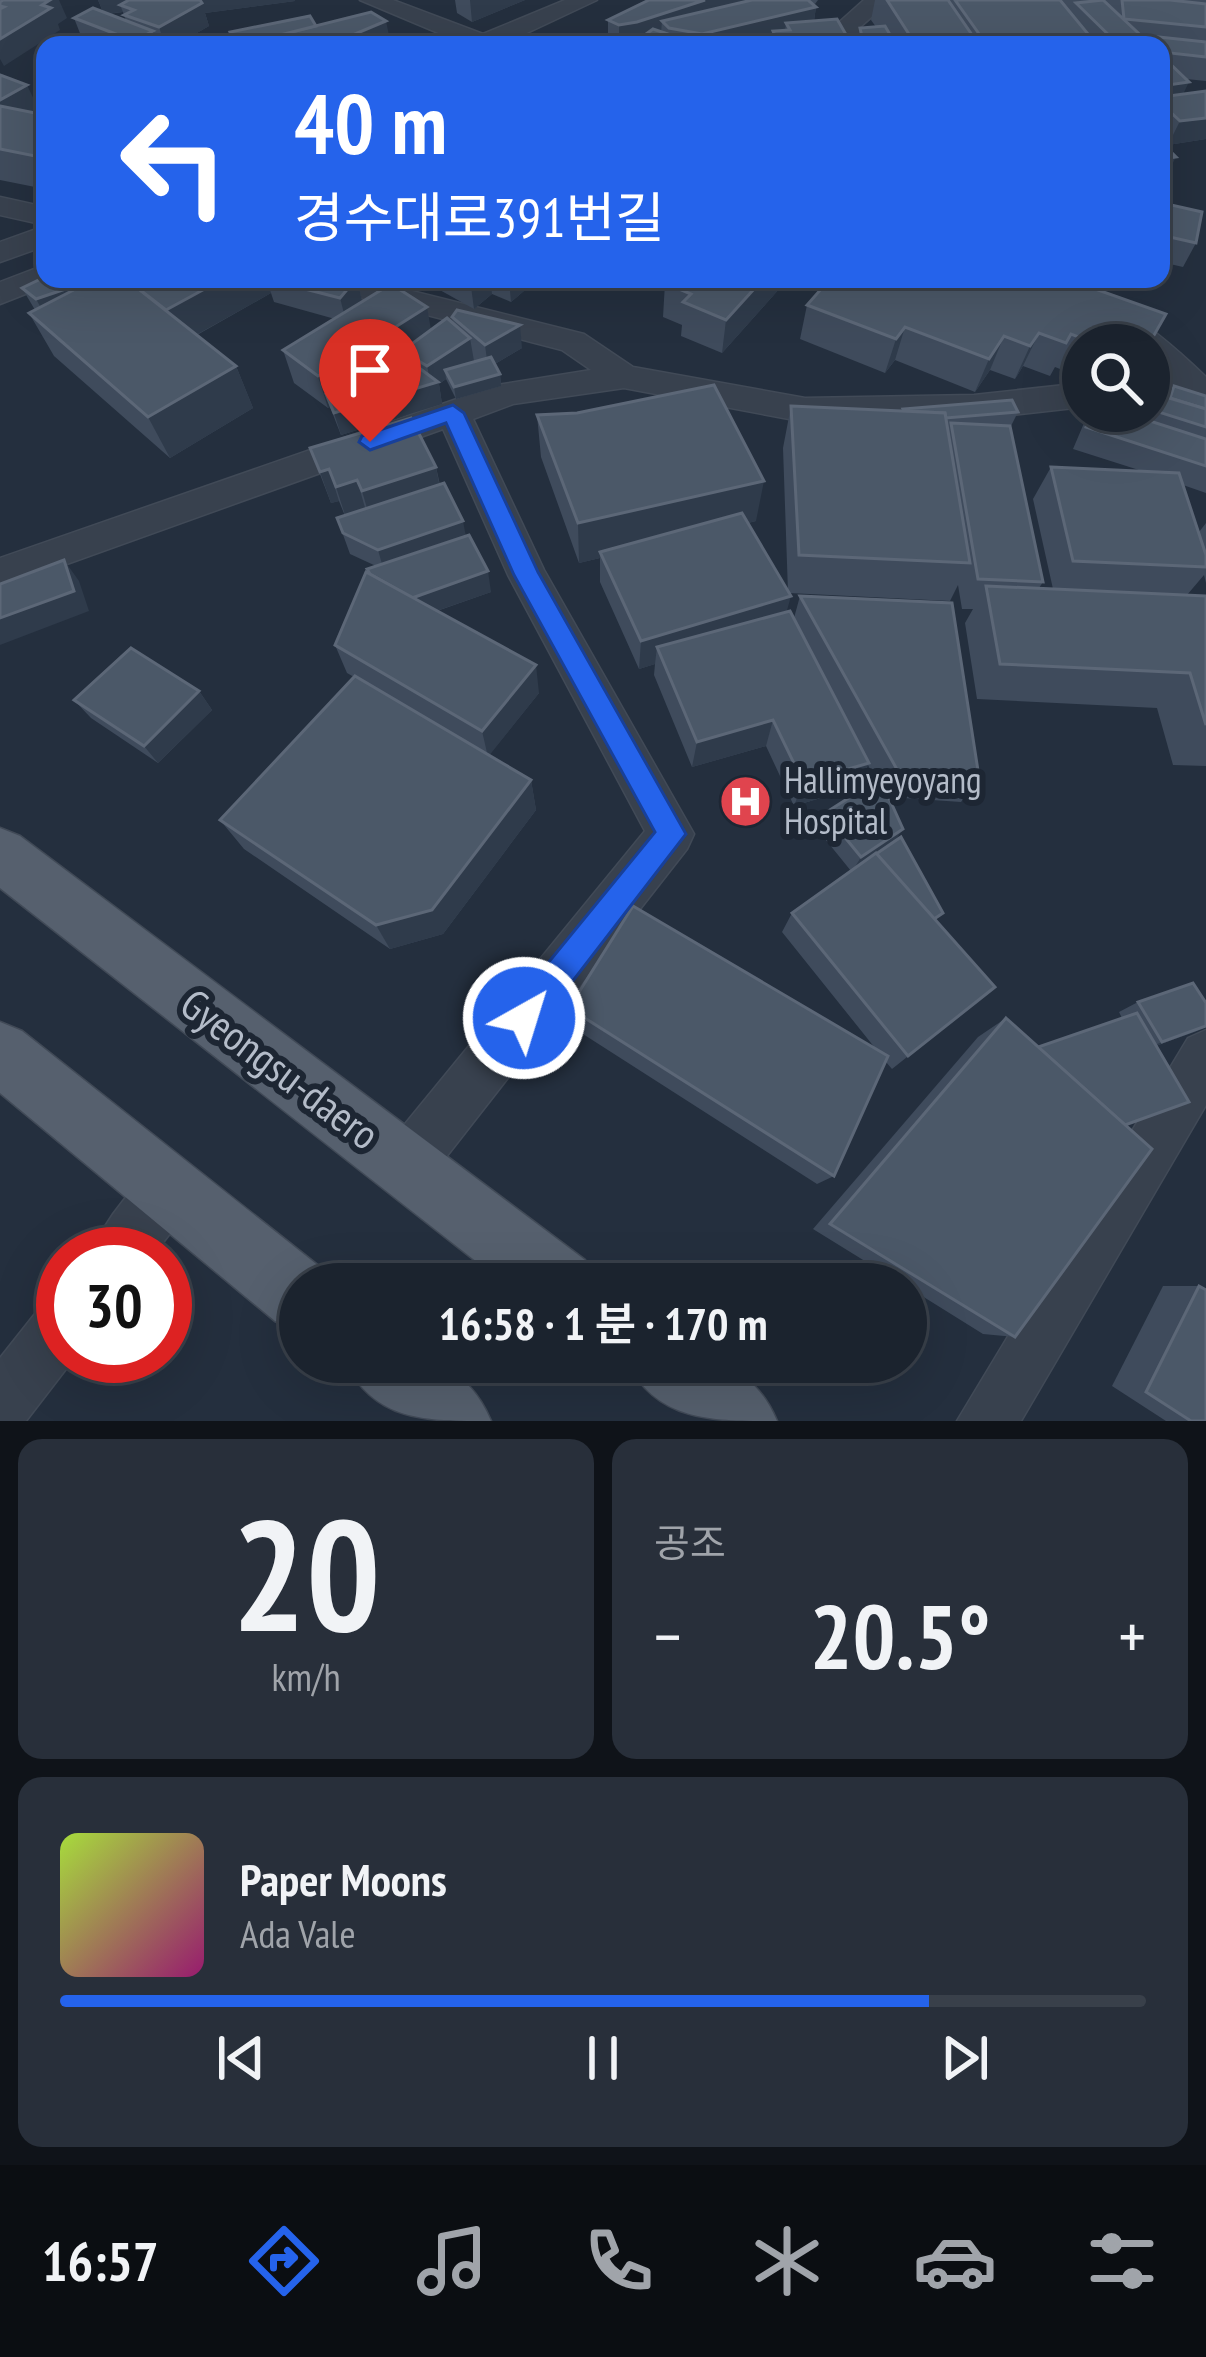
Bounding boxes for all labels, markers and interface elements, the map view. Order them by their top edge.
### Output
text: 40 m [294,68,447,177]
icon: left [96,84,252,240]
text: 경수대로391번길 [294,182,665,252]
pin [319,319,421,442]
map controls [1062,324,1170,432]
button: search [1062,324,1170,432]
icon: arrive [337,337,403,403]
place label: Hallimyeyoyang Hospital [784,756,982,844]
hospital icon: Hallimyeyoyang Hospital [717,773,773,829]
position arrow [461,955,587,1081]
street label: Gyeongsu-daero [170,976,391,1161]
speed limit sign: 30 [36,1227,192,1383]
text: 16:58 · 1 분 · 170 m [438,1294,768,1352]
text: 20 [231,1472,381,1674]
text: 공조 [654,1517,726,1568]
text: 20.5° [810,1577,990,1694]
text: − [654,1593,681,1678]
text: + [1119,1593,1146,1678]
text: km/h [271,1651,341,1702]
text: Paper Moons [240,1850,447,1908]
text: Ada Vale [240,1908,356,1959]
icon: previous [208,2025,274,2091]
icon: pause [570,2025,636,2091]
icon: next [932,2025,998,2091]
icon: directions [242,2219,326,2303]
icon: music [410,2219,494,2303]
icon: phone [577,2219,661,2303]
icon: climate [745,2219,829,2303]
icon: car [913,2219,997,2303]
icon: filters [1080,2219,1164,2303]
text: 16:57 [42,2226,159,2296]

